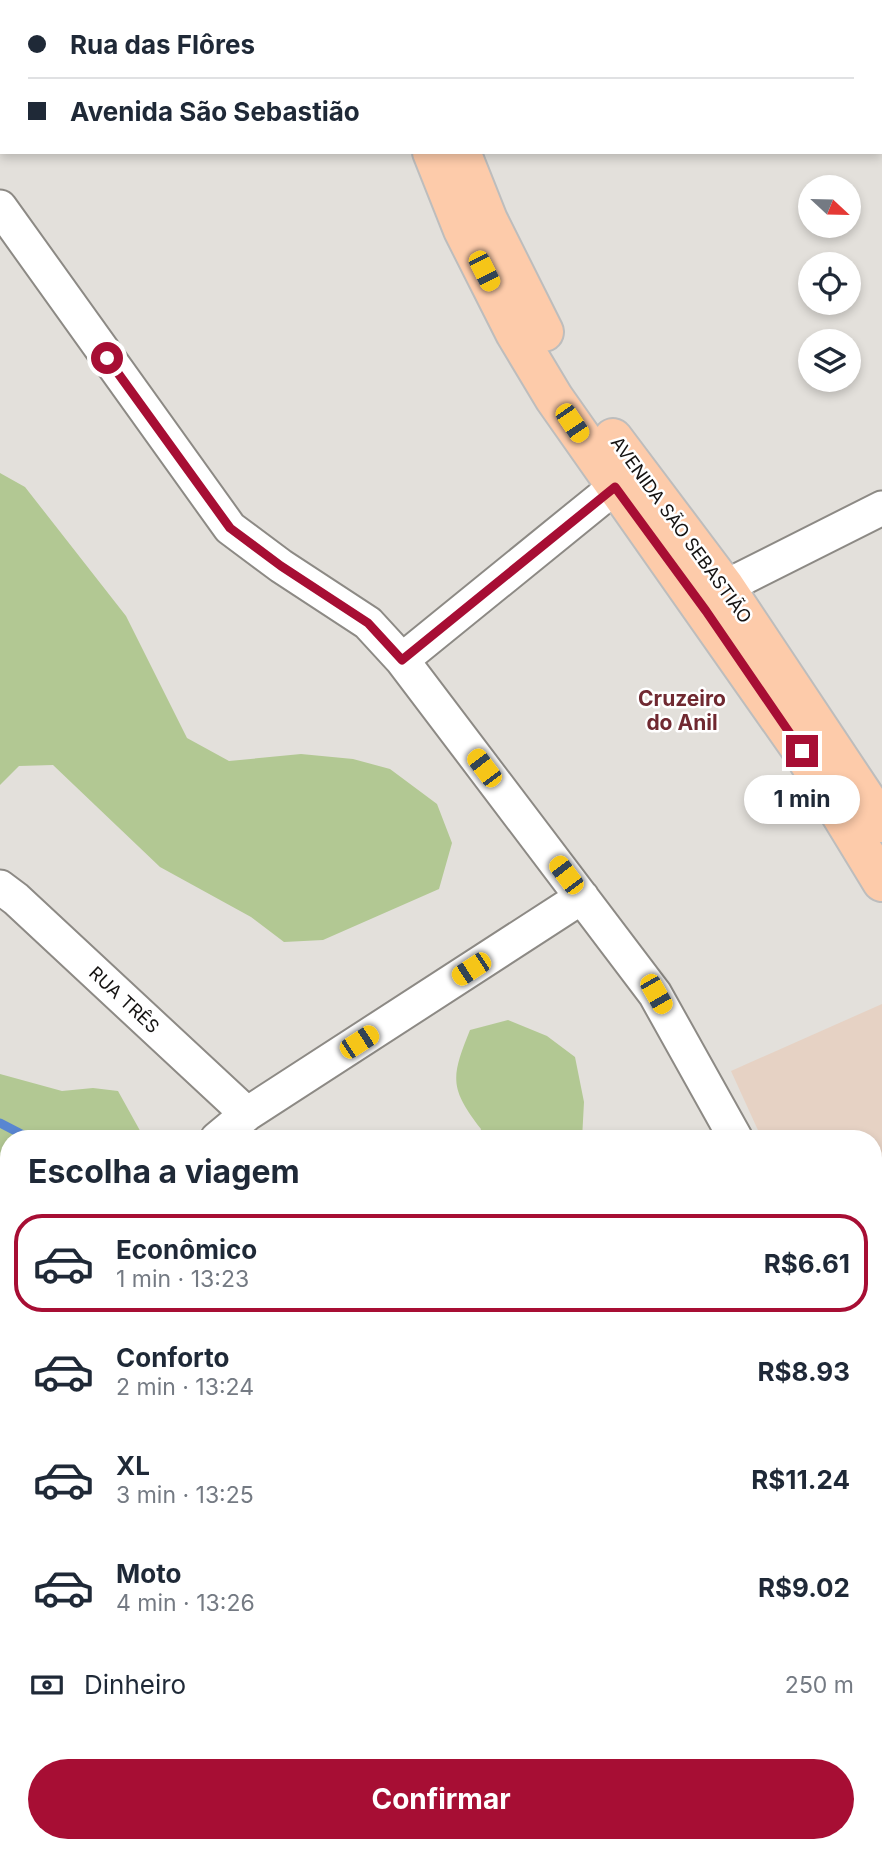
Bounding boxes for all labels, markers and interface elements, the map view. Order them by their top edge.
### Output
text: Rua das Flôres [70,29,255,60]
text: Avenida São Sebastião [70,96,360,127]
north arrow [798,175,861,238]
map controls [798,175,861,392]
car [466,248,503,294]
button: locate [798,252,861,315]
button: layers [798,329,861,392]
route start [91,342,123,374]
car [552,400,593,446]
street label: AVENIDA SÃO SEBASTIÃO [607,432,757,627]
district label: Cruzeiro do Anil [638,686,726,735]
route end [786,735,818,767]
car [463,745,506,791]
callout: 1 min [744,776,860,824]
text: 1 min [774,785,830,813]
car [545,852,588,898]
car [448,949,495,989]
street label: RUA TRÊS [85,961,164,1037]
car [637,971,676,1017]
car [336,1022,383,1062]
text: Escolha a viagem [28,1152,300,1191]
icon: car [32,1232,95,1295]
text: Econômico [116,1234,257,1265]
text: R$6.61 [764,1248,850,1279]
text: 1 min · 13:23 [116,1265,249,1293]
icon: car [32,1340,95,1403]
text: Conforto [116,1342,229,1373]
text: R$8.93 [758,1356,850,1387]
text: 2 min · 13:24 [116,1373,254,1401]
icon: car [32,1448,95,1511]
text: XL [116,1450,150,1481]
text: R$11.24 [751,1464,850,1495]
text: 3 min · 13:25 [116,1481,254,1509]
icon: car [32,1556,95,1619]
text: Moto [116,1558,181,1589]
text: R$9.02 [758,1572,850,1603]
text: 4 min · 13:26 [116,1589,255,1617]
icon: cash [28,1666,66,1704]
text: Dinheiro [84,1669,186,1700]
text: 250 m [785,1671,854,1699]
button: Confirmar [28,1759,854,1839]

